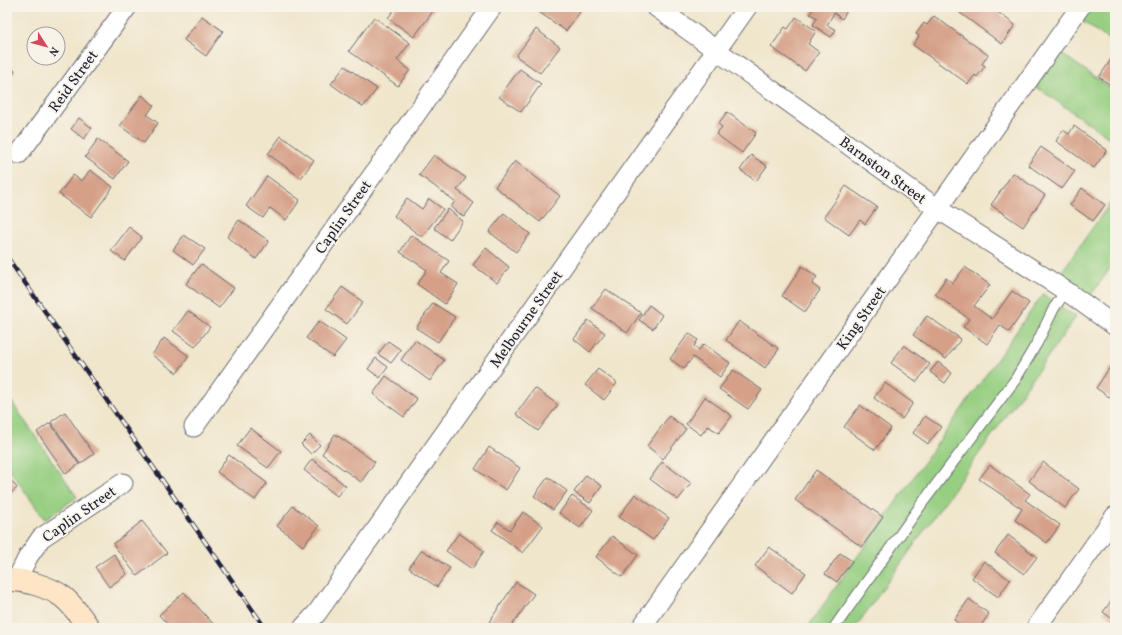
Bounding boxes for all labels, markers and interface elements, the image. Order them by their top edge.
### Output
north arrow [26,26,66,66]
text: N [44,43,61,59]
street label: Reid Street [44,46,104,117]
street label: Barnston Street [834,132,930,210]
street label: Caplin Street [311,177,377,259]
street label: Melbourne Street [486,267,569,373]
street label: King Street [833,283,892,355]
street label: Caplin Street [39,482,121,548]

